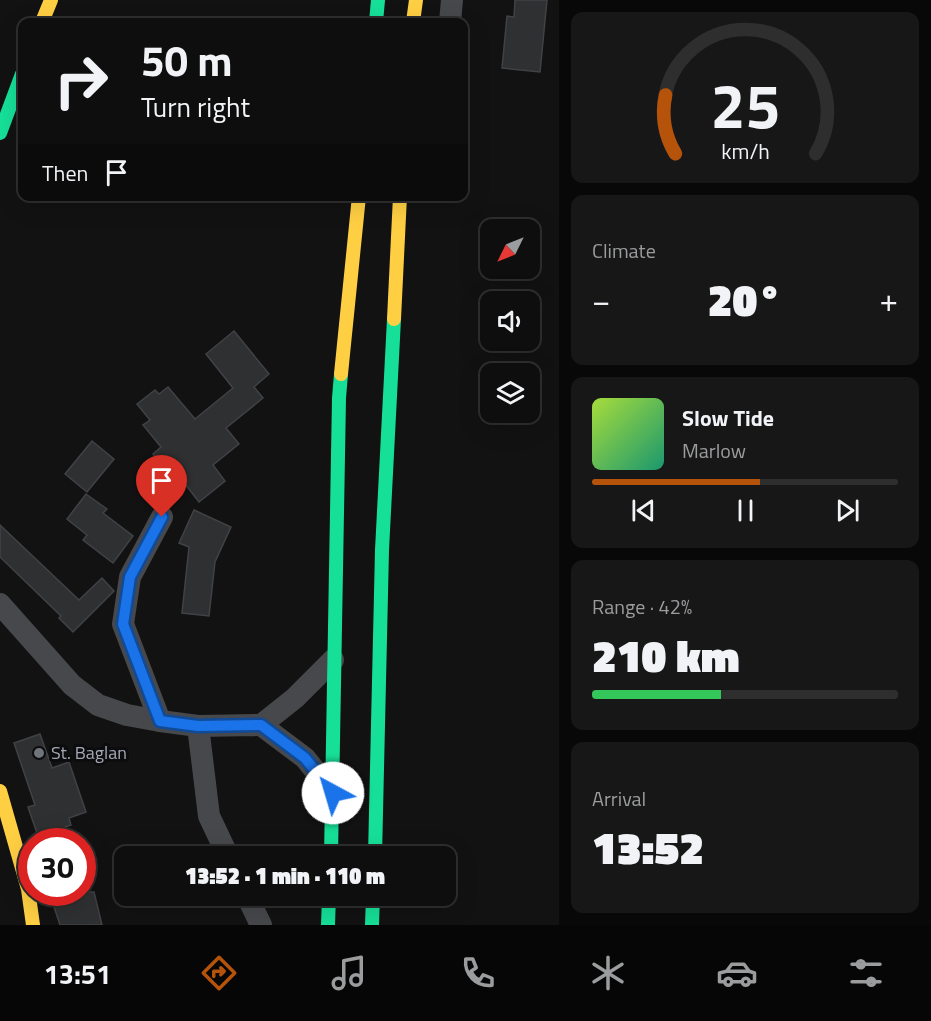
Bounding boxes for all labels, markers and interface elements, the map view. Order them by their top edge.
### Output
text: 50 m [141,28,233,92]
icon: right [42,42,120,120]
text: 25 [710,57,780,152]
text: Turn right [141,86,250,127]
text: km/h [721,136,769,168]
text: Then [42,156,88,190]
icon: arrive [100,156,133,189]
north arrow [480,219,540,279]
map controls [480,219,540,423]
text: Climate [592,235,656,266]
text: 20° [708,265,782,333]
text: − [592,275,610,325]
text: + [880,275,898,325]
button: sound [480,291,540,351]
button: layers [480,363,540,423]
text: Slow Tide [682,401,774,435]
text: Marlow [682,435,746,466]
pin [136,455,187,517]
icon: arrive [145,464,178,497]
icon: previous [627,494,660,527]
icon: pause [729,494,762,527]
icon: next [831,494,864,527]
text: Range · 42% [592,591,692,622]
text: 210 km [592,621,740,689]
place label: St. Baglan [51,739,127,766]
marker: St. Baglan [32,746,46,760]
position arrow [301,761,365,825]
text: Arrival [592,783,646,814]
text: 13:52 [592,813,704,881]
speed limit sign: 30 [18,828,96,906]
text: 13:52 · 1 min · 110 m [185,859,385,893]
icon: directions [198,952,240,994]
icon: music [328,952,370,994]
icon: phone [457,952,499,994]
icon: climate [587,952,629,994]
icon: car [716,952,758,994]
icon: filters [845,952,887,994]
text: 13:51 [44,953,111,994]

